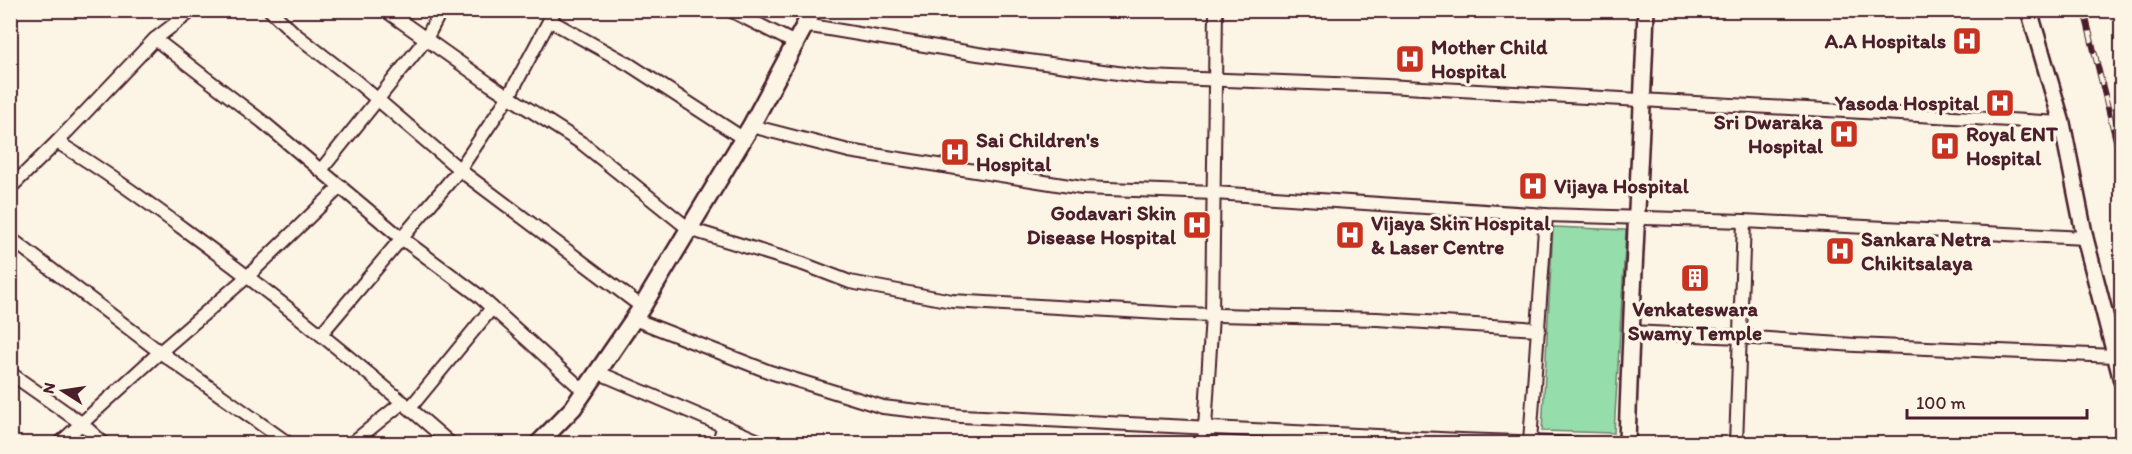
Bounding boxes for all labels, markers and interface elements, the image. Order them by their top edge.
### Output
hospital icon: A.A Hospitals [1951,25,1983,57]
place label: A.A Hospitals [1824,28,1946,54]
place label: Mother Child Hospital [1431,34,1548,84]
hospital icon: Mother Child Hospital [1394,43,1426,75]
hospital icon: Yasoda Hospital [1984,87,2016,119]
place label: Yasoda Hospital [1834,90,1980,116]
place label: Sri Dwaraka Hospital [1714,109,1824,159]
hospital icon: Sri Dwaraka Hospital [1828,118,1860,150]
place label: Royal ENT Hospital [1966,121,2058,171]
place label: Sai Children's Hospital [976,127,1099,177]
hospital icon: Royal ENT Hospital [1929,130,1961,162]
hospital icon: Sai Children's Hospital [939,136,971,168]
hospital icon: Vijaya Hospital [1517,170,1549,202]
place label: Vijaya Hospital [1554,173,1690,199]
place label: Godavari Skin Disease Hospital [1027,200,1177,250]
hospital icon: Godavari Skin Disease Hospital [1181,209,1213,241]
place label: Vijaya Skin Hospital & Laser Centre [1371,210,1551,259]
hospital icon: Vijaya Skin Hospital & Laser Centre [1334,219,1366,251]
place label: Sankara Netra Chikitsalaya [1861,226,1992,276]
hospital icon: Sankara Netra Chikitsalaya [1824,235,1856,267]
building icon: Venkateswara Swamy Temple [1679,262,1711,294]
place label: Venkateswara Swamy Temple [1628,296,1762,346]
north arrow [33,361,93,421]
text: N [38,381,59,395]
scale bar [1907,382,2087,420]
text: 100 m [1916,392,1966,414]

